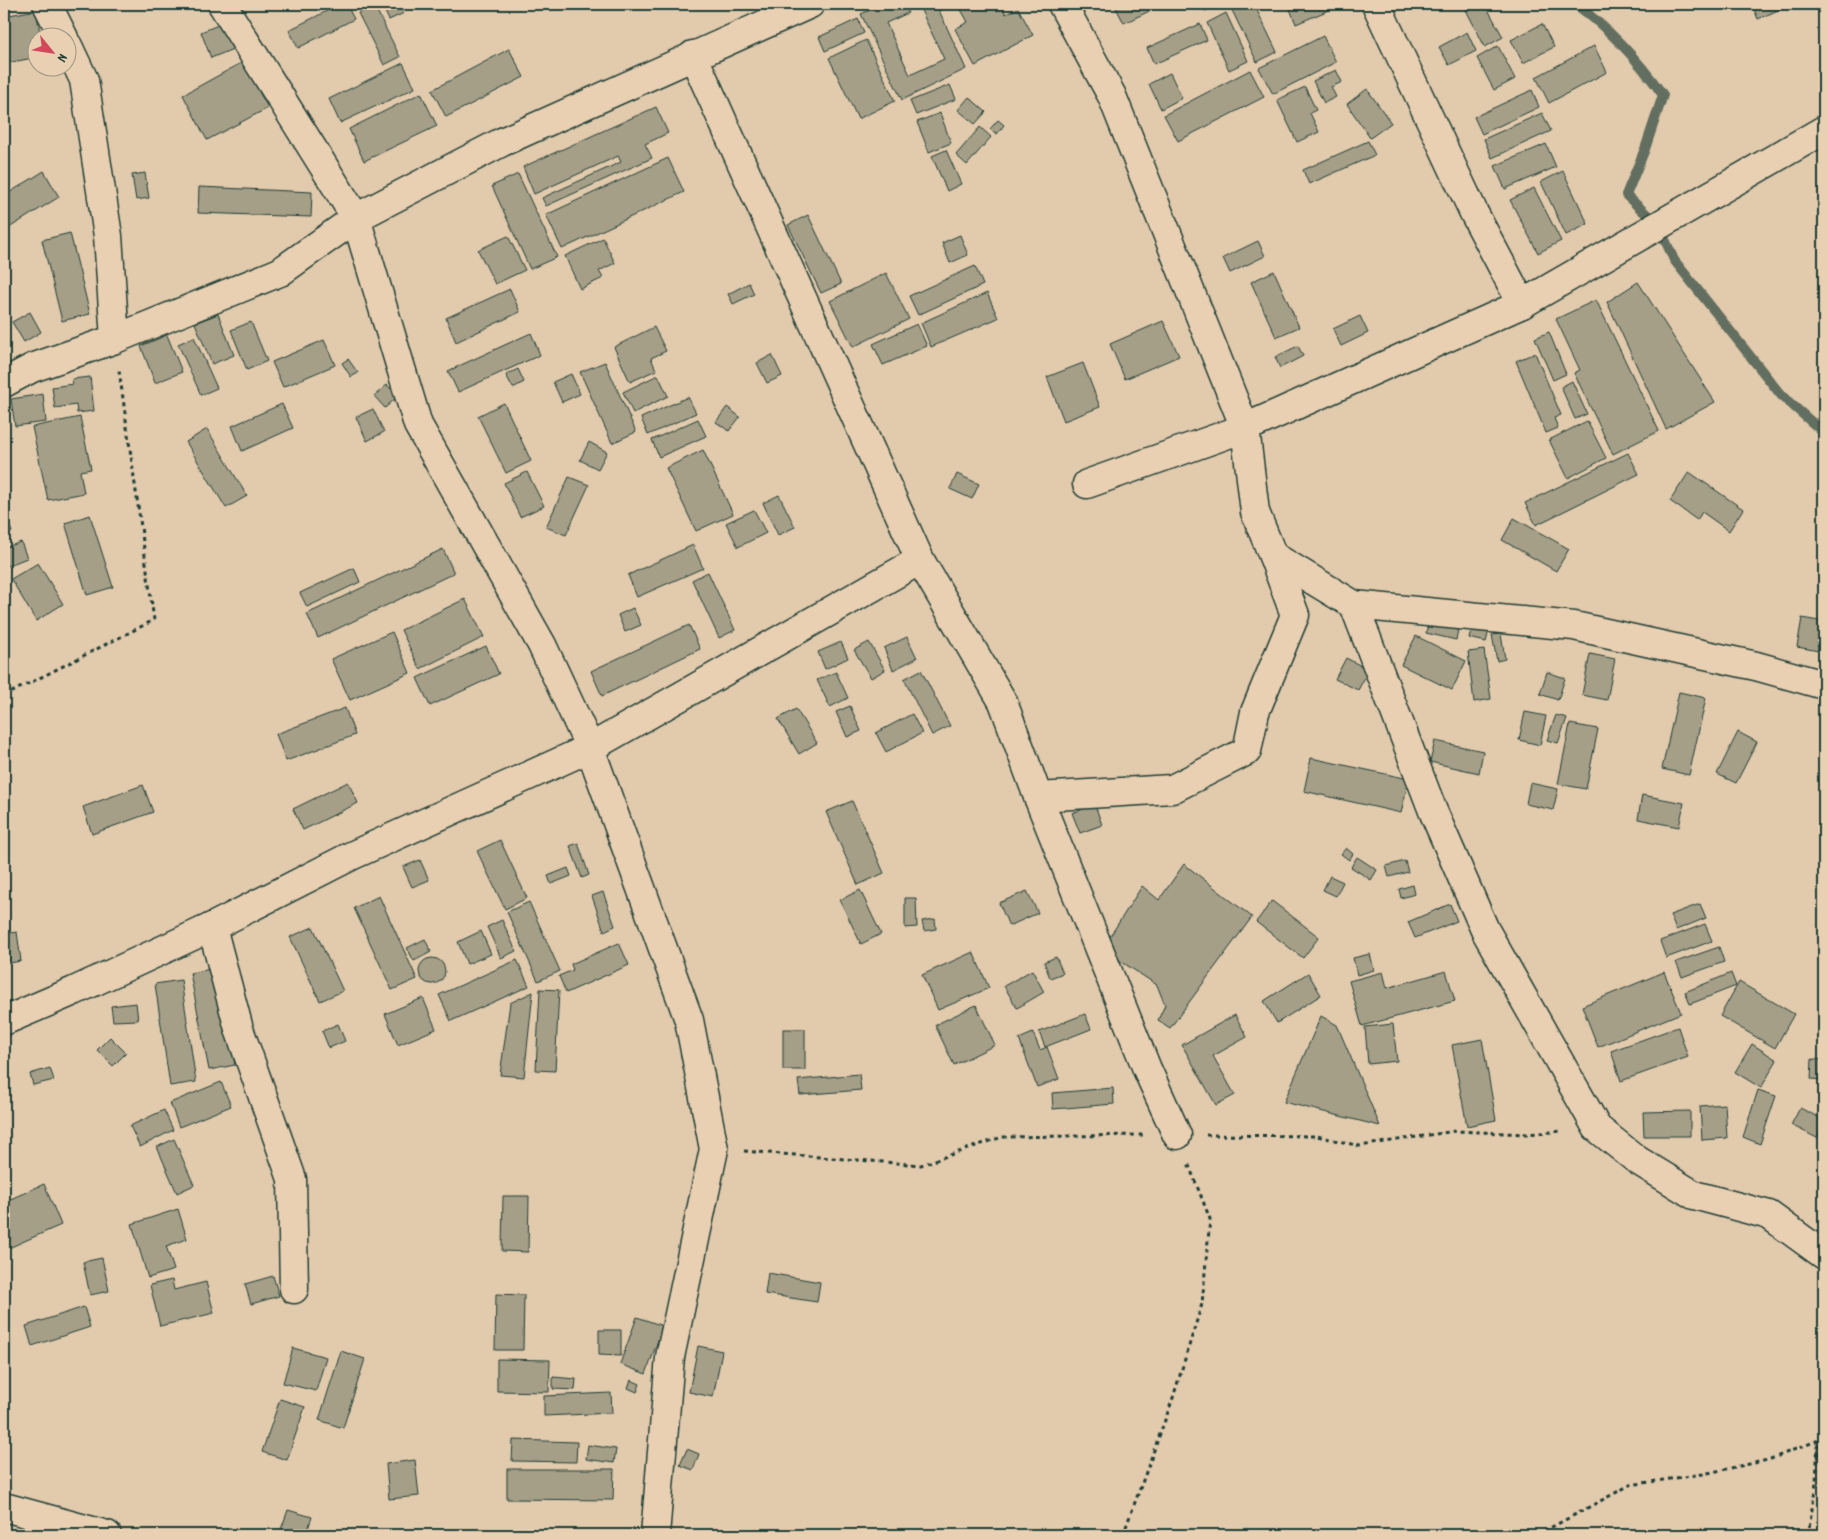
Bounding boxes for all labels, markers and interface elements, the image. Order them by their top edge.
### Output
north arrow [28,28,78,78]
text: N [51,50,72,66]

